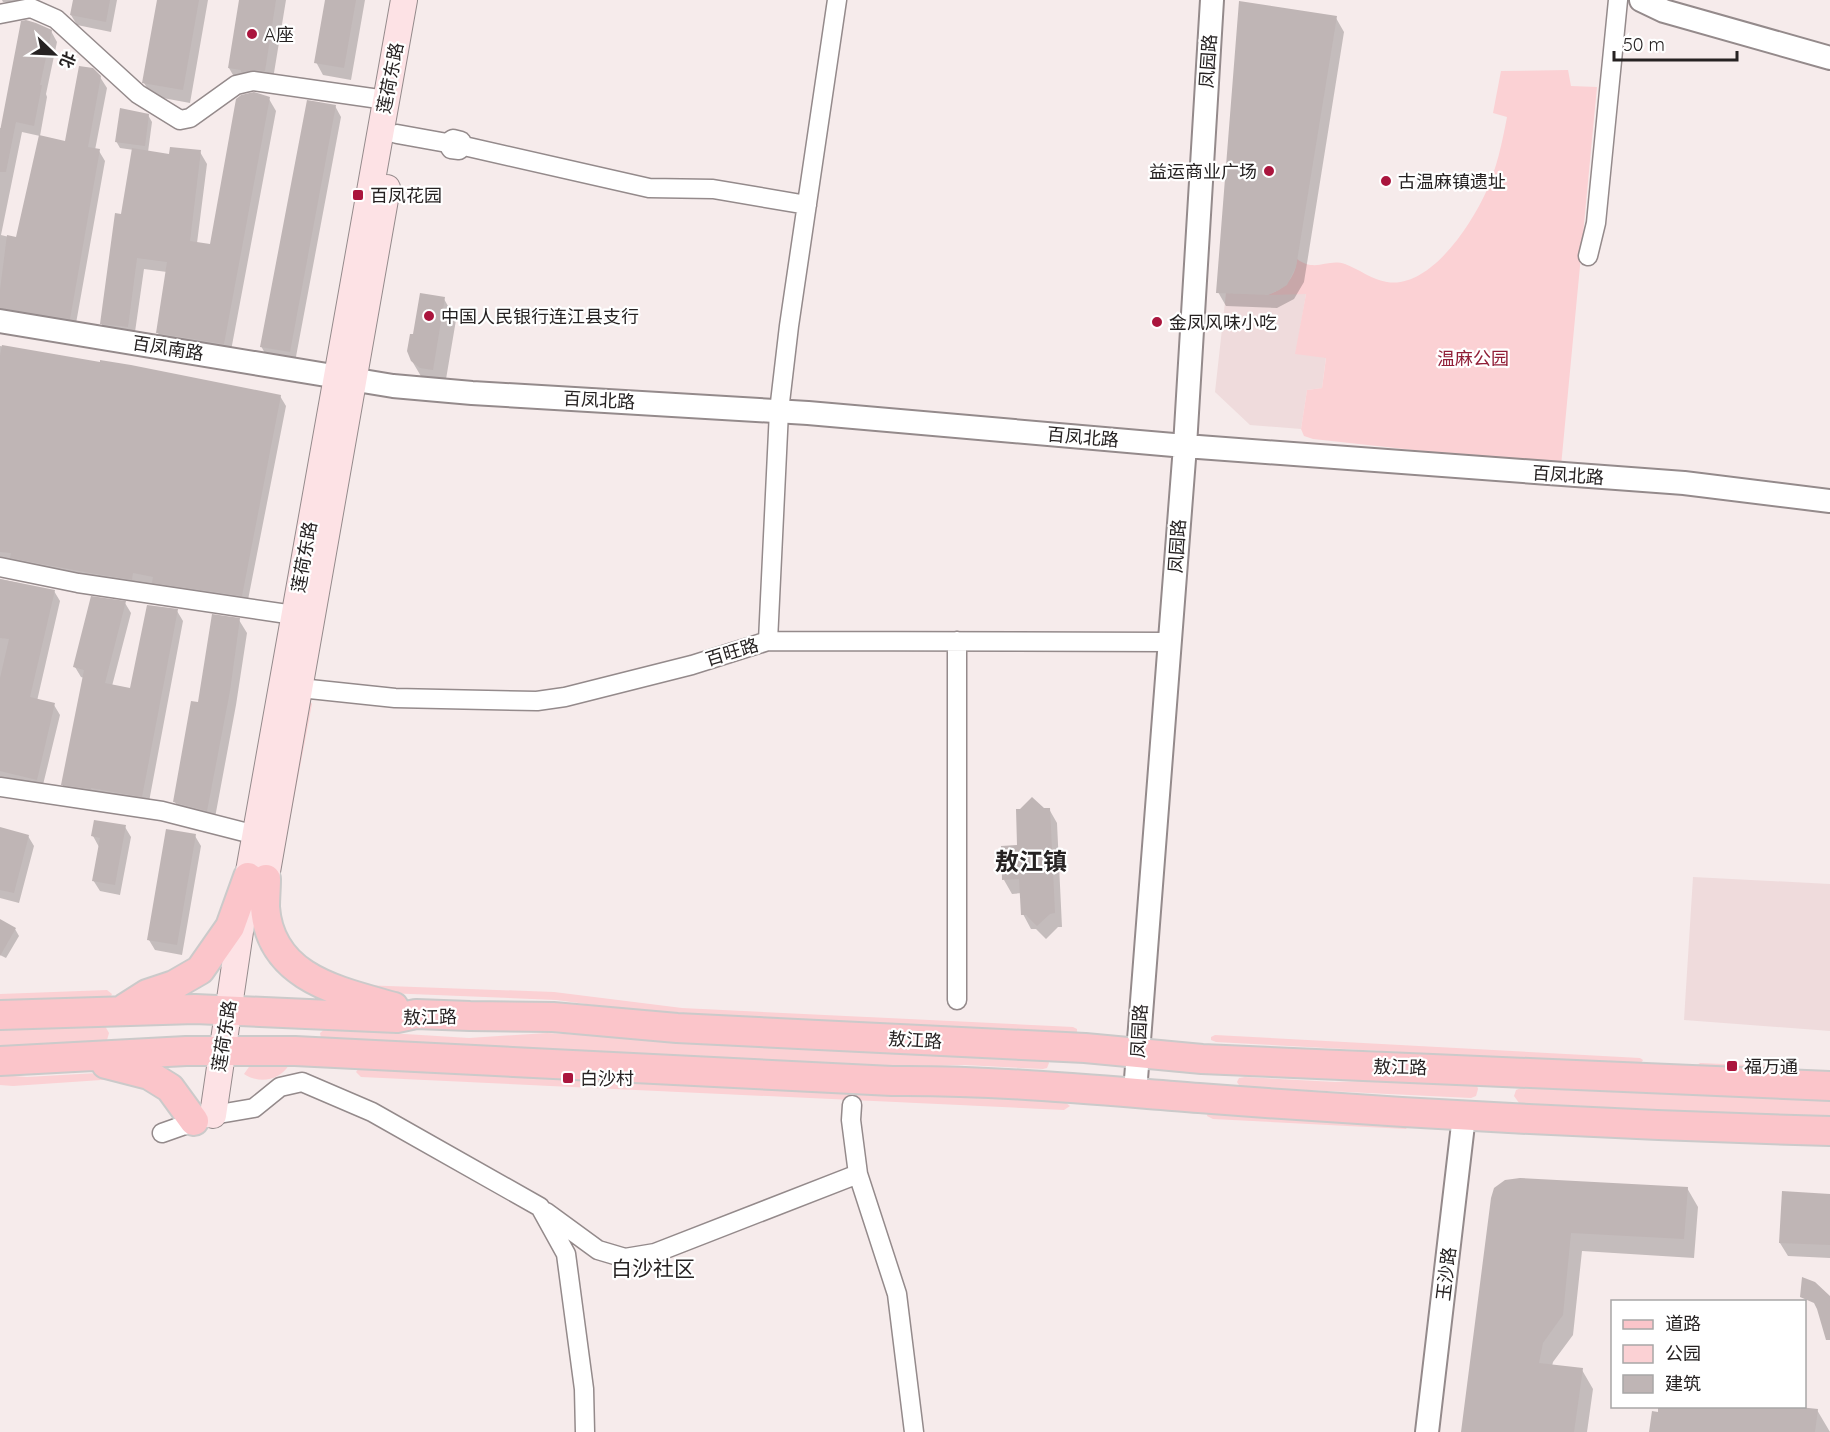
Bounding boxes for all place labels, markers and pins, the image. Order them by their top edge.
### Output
place label: A座 [264,23,294,46]
marker: A座 [245,27,259,41]
place label: 益运商业广场 [1149,160,1257,183]
marker: 益运商业广场 [1262,164,1276,178]
place label: 古温麻镇遗址 [1398,170,1506,193]
marker: 古温麻镇遗址 [1379,174,1393,188]
place label: 百凤花园 [370,184,442,207]
marker: 百凤花园 [351,188,365,202]
place label: 中国人民银行连江县支行 [441,305,639,328]
marker: 中国人民银行连江县支行 [422,309,436,323]
place label: 金凤风味小吃 [1169,311,1277,334]
marker: 金凤风味小吃 [1150,315,1164,329]
place label: 福万通 [1744,1055,1798,1078]
marker: 福万通 [1725,1059,1739,1073]
place label: 白沙村 [580,1067,634,1090]
marker: 白沙村 [561,1071,575,1085]

